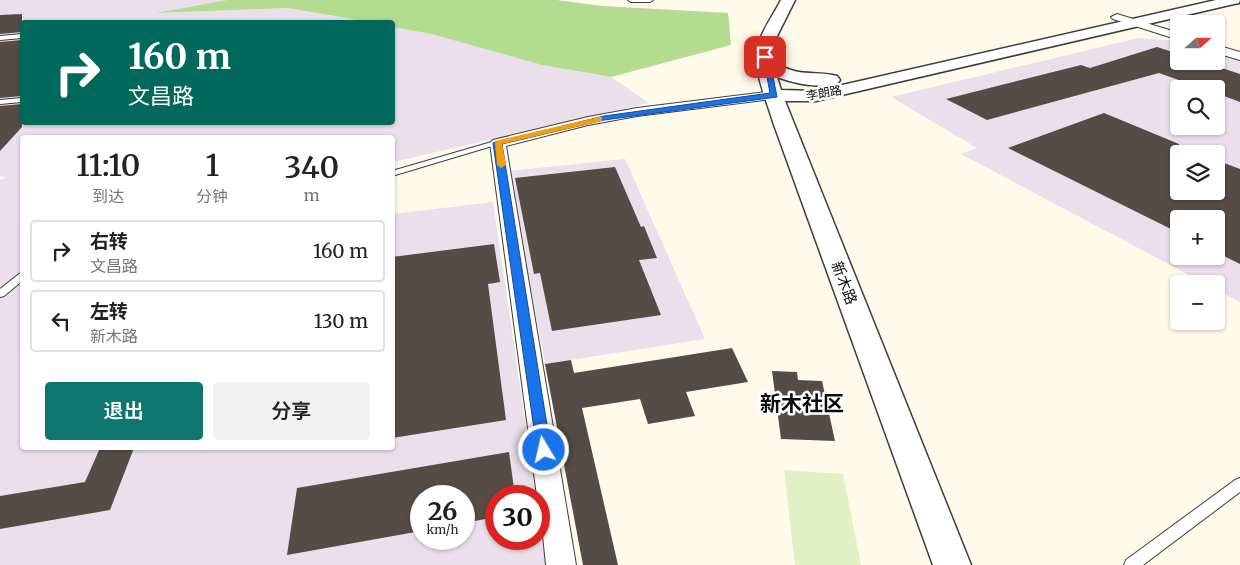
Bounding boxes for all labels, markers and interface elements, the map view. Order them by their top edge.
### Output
north arrow [1170,15,1225,70]
map controls [1170,15,1225,330]
text: 160 m [128,35,231,79]
pin [744,36,786,78]
icon: right [45,40,110,105]
icon: arrive [751,43,779,71]
button: search [1170,80,1225,135]
text: 文昌路 [128,82,194,110]
street label: 李朗路 [805,82,843,103]
button: layers [1170,145,1225,200]
text: 11:10 [76,146,140,184]
text: 1 [205,146,219,184]
text: 340 [284,148,339,186]
text: m [304,185,320,205]
text: 到达 [92,186,124,206]
text: 分钟 [196,186,228,206]
button: + [1170,210,1225,265]
text: 右转 [90,229,128,253]
icon: right [47,237,75,265]
text: 160 m [313,239,368,263]
text: 文昌路 [90,256,138,276]
street label: 新木路 [828,258,861,307]
button: − [1170,275,1225,330]
text: 左转 [90,299,128,323]
icon: left [47,307,75,335]
text: 130 m [314,309,368,333]
text: 新木路 [90,326,138,346]
button: 退出 [45,382,203,440]
button: 分享 [213,382,370,440]
district label: 新木社区 [760,390,844,417]
position arrow [517,423,569,475]
speed limit sign: 30 [485,485,550,550]
text: 26 [428,495,457,527]
text: km/h [427,522,458,537]

